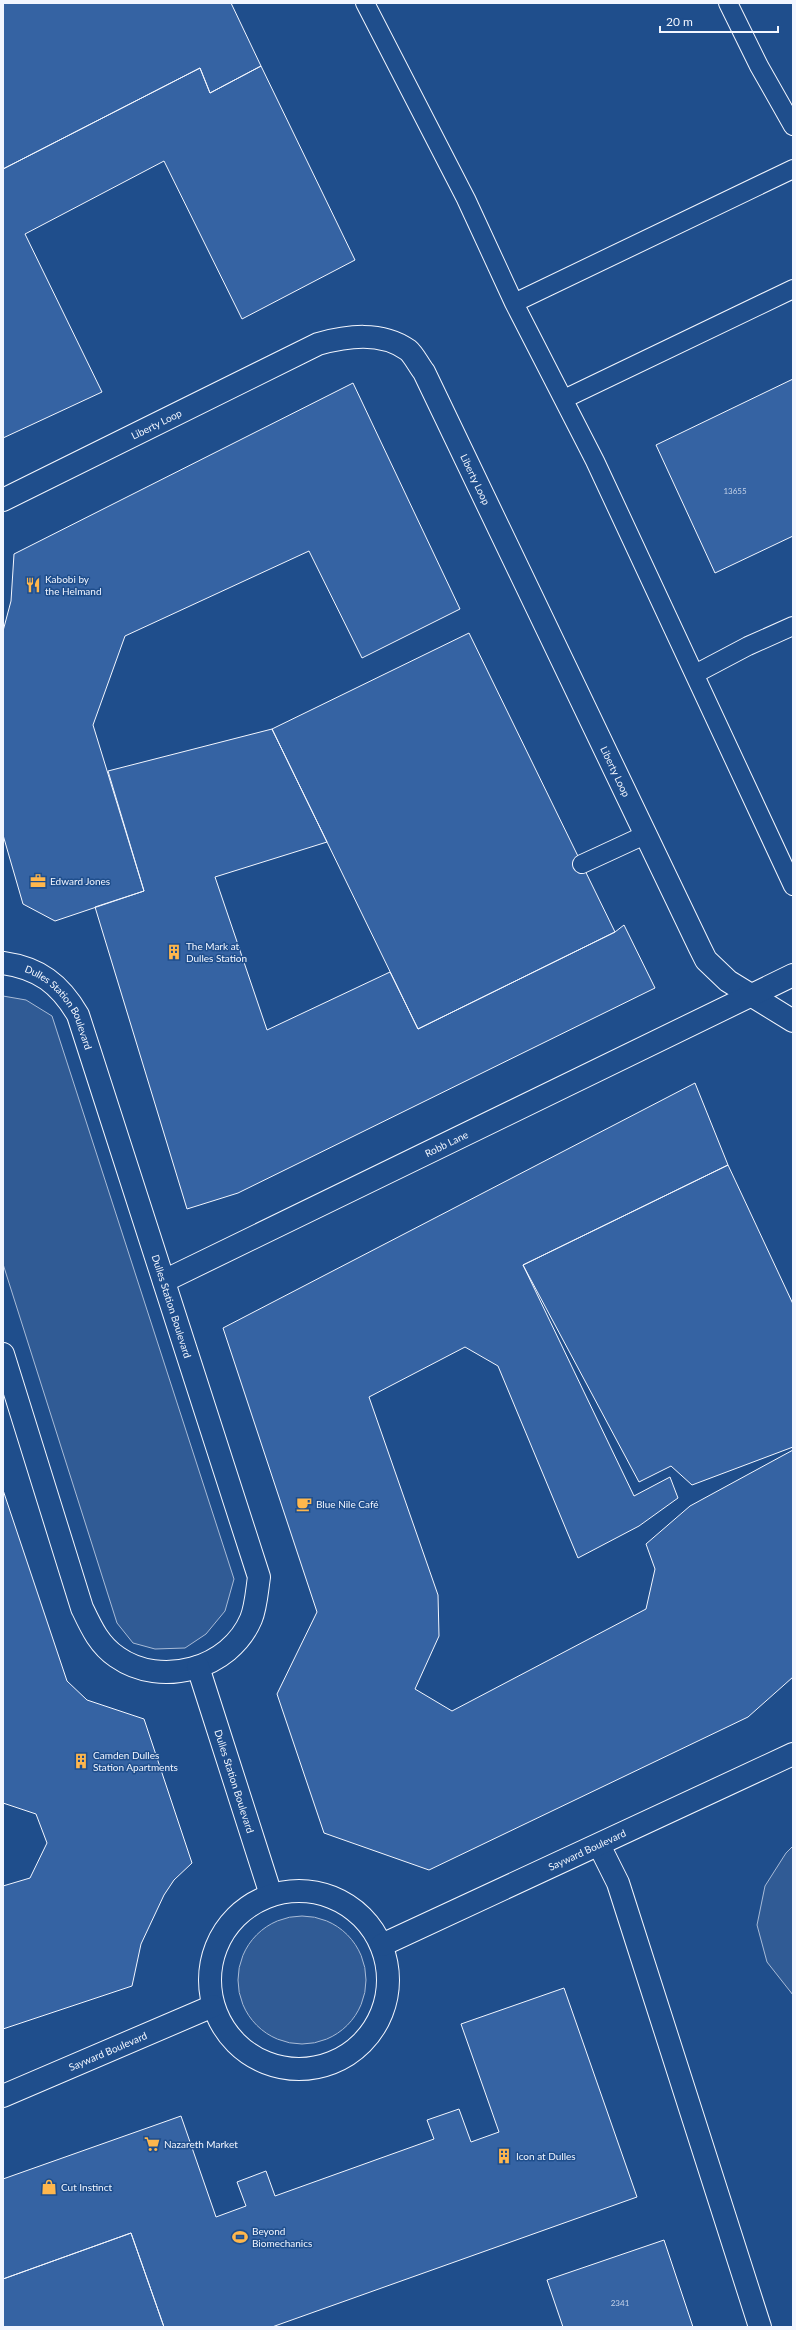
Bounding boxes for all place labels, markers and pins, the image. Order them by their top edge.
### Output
place label: Kabobi by the Helmand [45,573,102,597]
restaurant icon: Kabobi by the Helmand [24,576,42,594]
office icon: Edward Jones [29,872,47,890]
place label: Edward Jones [50,875,110,887]
place label: The Mark at Dulles Station [186,940,247,964]
building icon: The Mark at Dulles Station [165,943,183,961]
cafe icon: Blue Nile Café [295,1495,313,1513]
place label: Blue Nile Café [316,1498,379,1510]
place label: Camden Dulles Station Apartments [93,1749,178,1773]
building icon: Camden Dulles Station Apartments [72,1752,90,1770]
supermarket icon: Nazareth Market [143,2135,161,2153]
place label: Nazareth Market [164,2138,238,2150]
building icon: Icon at Dulles [495,2147,513,2165]
place label: Icon at Dulles [516,2150,576,2162]
shop icon: Cut Instinct [40,2178,58,2196]
place label: Cut Instinct [61,2181,112,2193]
place label: Beyond Biomechanics [252,2225,312,2249]
sports icon: Beyond Biomechanics [231,2228,249,2246]

